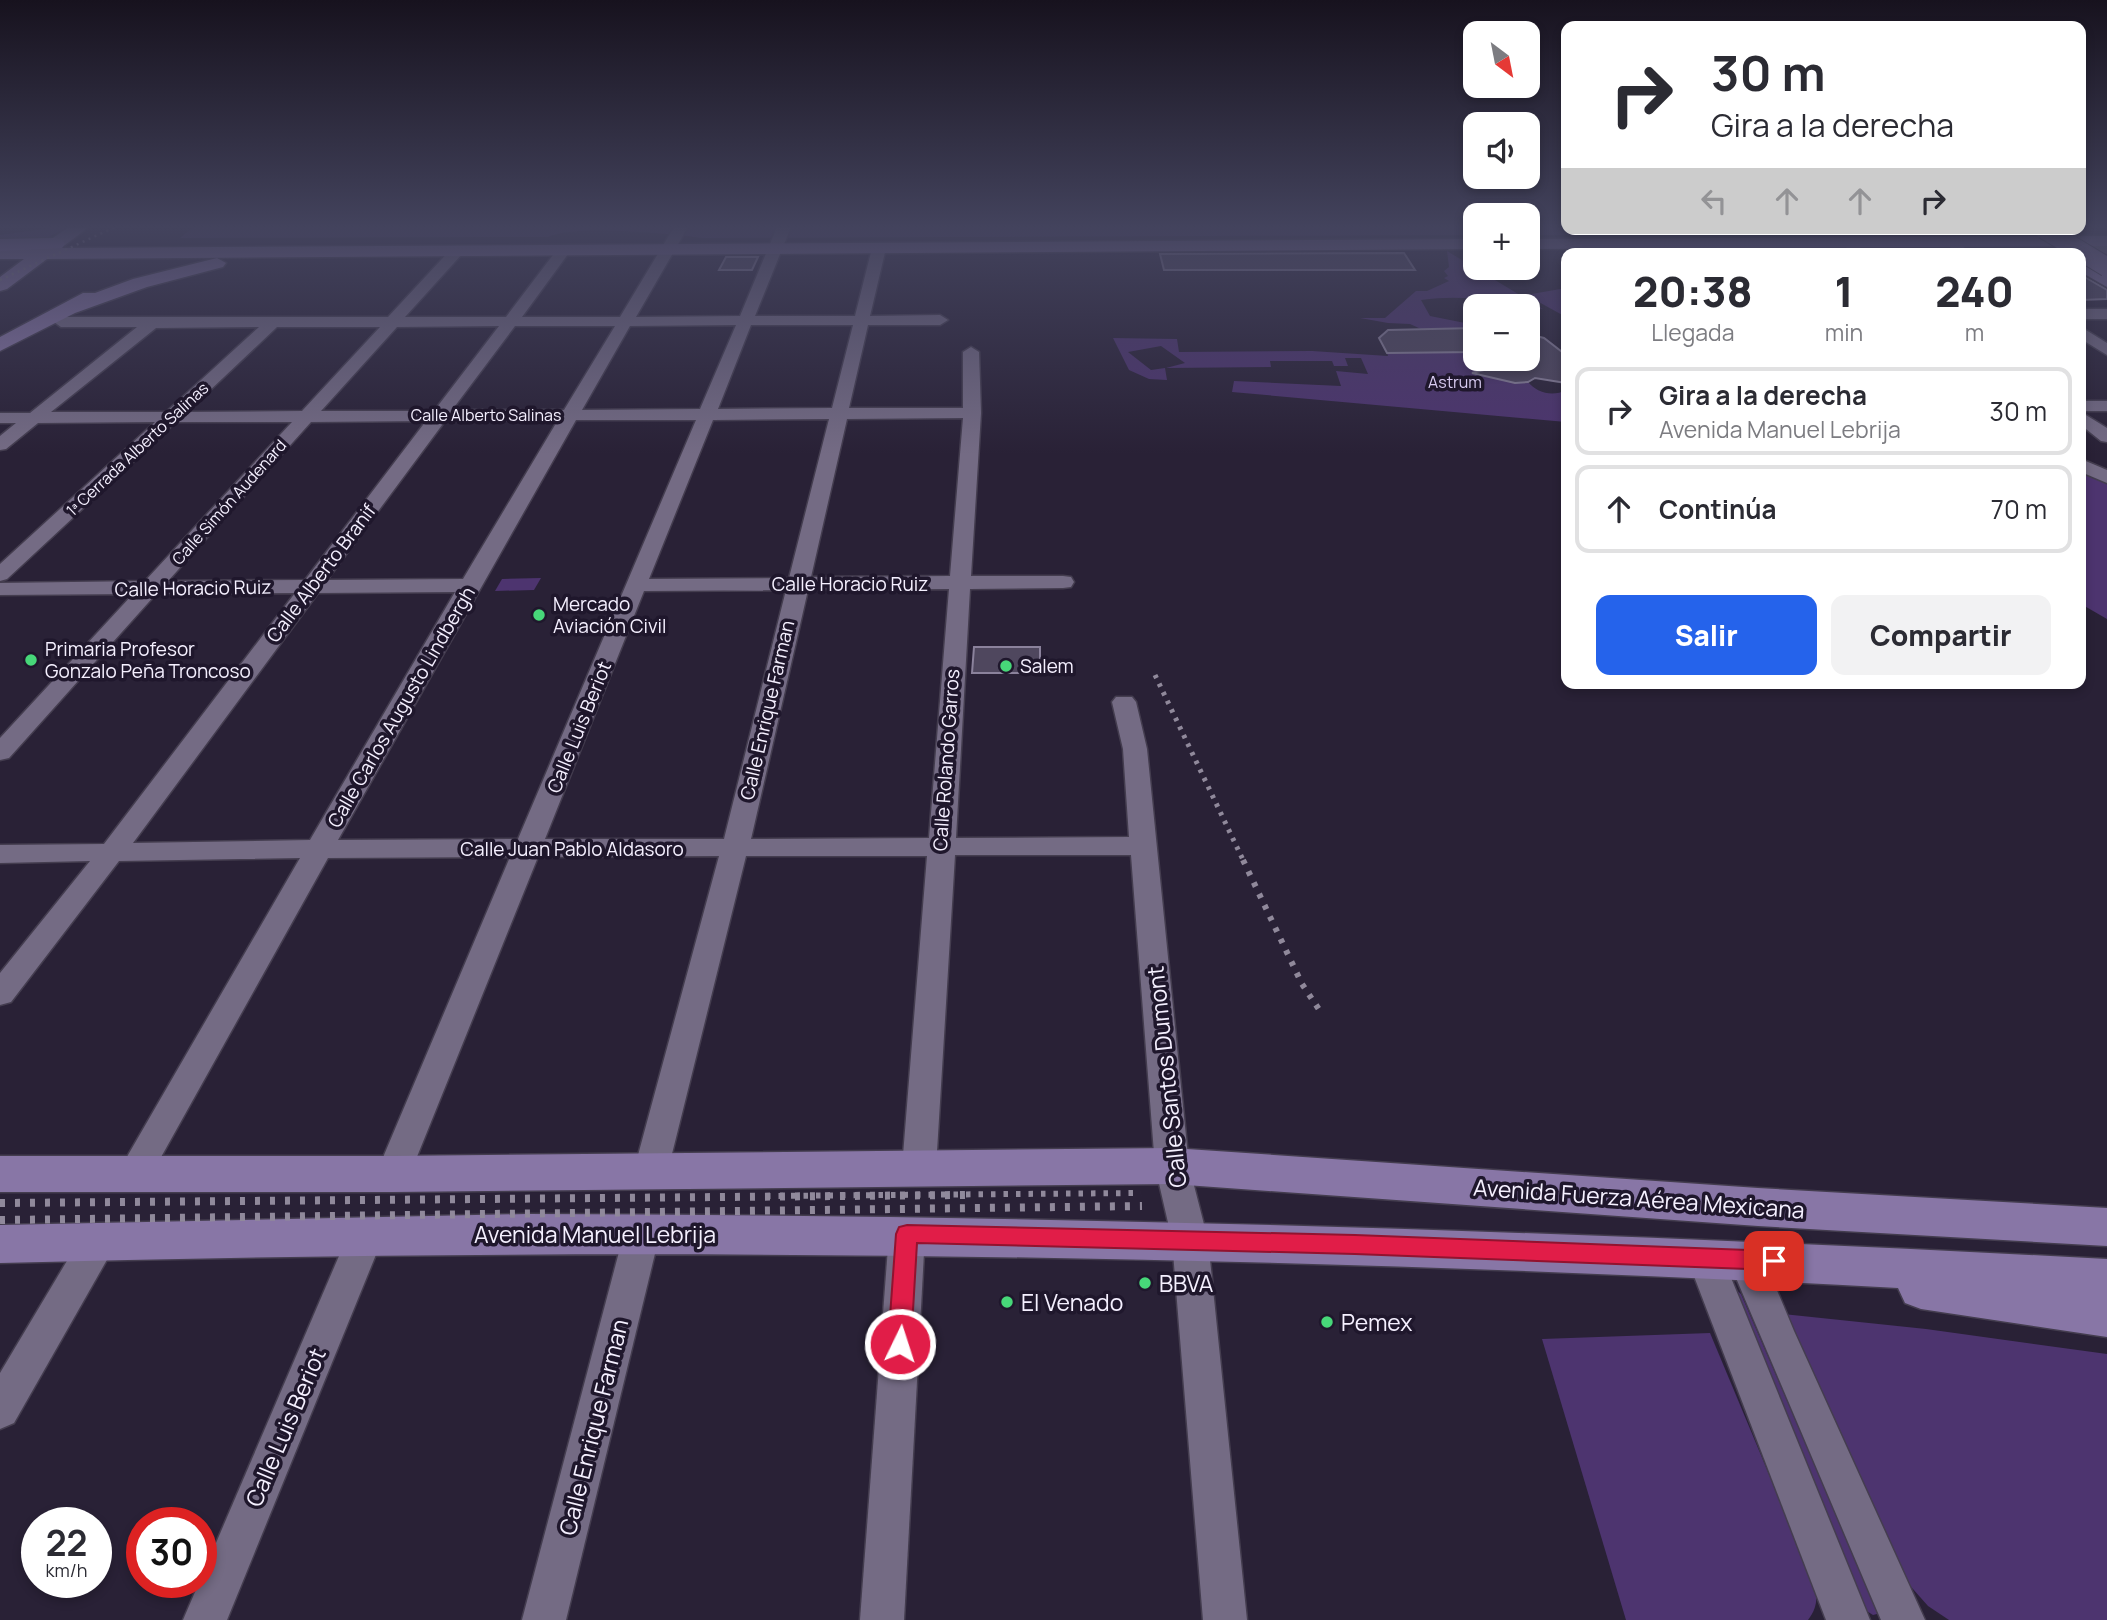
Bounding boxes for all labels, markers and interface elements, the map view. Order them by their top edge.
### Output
north arrow [1463,21,1540,98]
map controls [1463,21,1540,371]
text: 30 m [1711,39,1826,106]
icon: right [1596,49,1687,140]
text: Gira a la derecha [1711,103,1954,147]
button: sound [1463,112,1540,189]
icon: left [1695,182,1733,220]
icon: ahead [1768,182,1806,220]
icon: ahead [1841,182,1879,220]
icon: right [1914,182,1952,220]
button: + [1463,203,1540,280]
text: 20:38 [1633,262,1753,320]
text: 1 [1834,262,1854,320]
text: 240 [1935,262,2014,320]
button: − [1463,294,1540,371]
text: Llegada [1651,316,1735,348]
text: min [1825,316,1863,348]
text: m [1965,316,1984,348]
park label: Astrum [1428,371,1482,393]
street label: 1ª Cerrada Alberto Salinas [61,377,213,521]
text: Gira a la derecha [1659,377,1867,413]
icon: right [1600,392,1638,430]
text: 30 m [1990,393,2047,429]
street label: Calle Alberto Salinas [411,404,561,426]
text: Avenida Manuel Lebrija [1659,413,1901,445]
street label: Calle Simón Audenard [167,435,291,569]
icon: ahead [1600,490,1638,528]
text: Continúa [1659,491,1777,527]
text: 70 m [1991,491,2047,527]
street label: Calle Alberto Branif [260,498,382,648]
street label: Calle Horacio Ruiz [772,571,928,597]
street label: Calle Horacio Ruiz [114,574,272,602]
street label: Calle Carlos Augusto Lindbergh [321,582,481,832]
place label: Mercado Aviación Civil [553,591,666,639]
button: Salir [1596,595,1817,675]
button: Compartir [1831,595,2051,675]
marker: Mercado Aviación Civil [531,607,547,623]
street label: Calle Enrique Farman [734,618,800,802]
place label: Primaria Profesor Gonzalo Peña Troncoso [45,636,251,684]
marker: Primaria Profesor Gonzalo Peña Troncoso [23,652,39,668]
place label: Salem [1020,653,1074,679]
street label: Calle Luis Beriot [541,657,617,797]
marker: Salem [998,658,1014,674]
street label: Calle Rolando Garros [927,668,965,852]
street label: Calle Juan Pablo Aldasoro [460,836,684,862]
street label: Calle Santos Dumont [1138,965,1194,1189]
street label: Avenida Fuerza Aérea Mexicana [1472,1170,1806,1226]
street label: Avenida Manuel Lebrija [474,1218,716,1250]
pin [1744,1231,1804,1291]
icon: arrive [1755,1242,1793,1280]
place label: BBVA [1159,1267,1214,1299]
marker: BBVA [1137,1275,1153,1291]
place label: El Venado [1021,1286,1123,1318]
marker: El Venado [999,1294,1015,1310]
place label: Pemex [1341,1306,1412,1338]
position arrow [863,1307,937,1381]
marker: Pemex [1319,1314,1335,1330]
street label: Calle Enrique Farman [551,1315,635,1539]
street label: Calle Luis Beriot [237,1343,333,1511]
speed limit sign: 30 [126,1507,217,1598]
text: 22 [46,1519,87,1567]
text: km/h [46,1558,87,1582]

